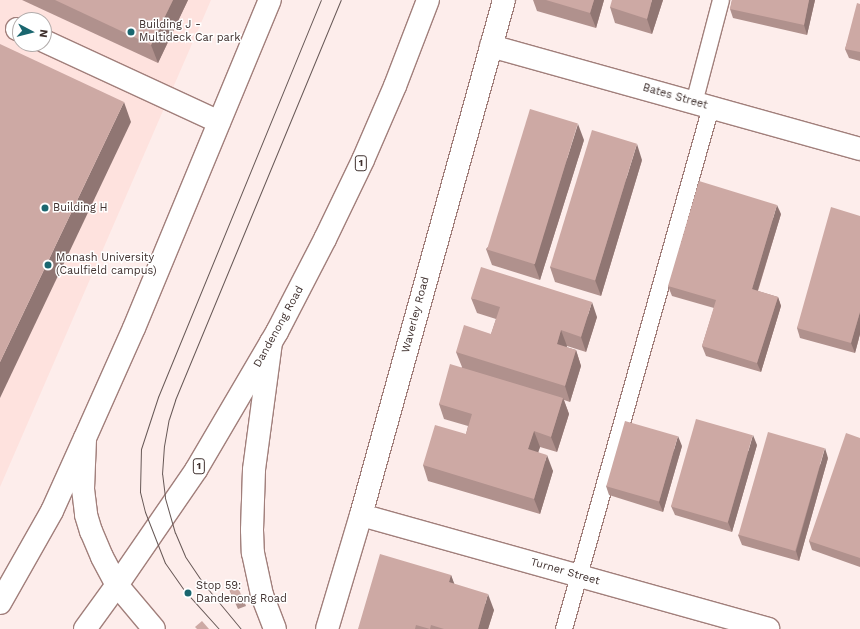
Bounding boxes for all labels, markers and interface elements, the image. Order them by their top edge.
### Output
north arrow [12,12,52,52]
place label: Building J - Multideck Car park [139,19,241,45]
marker: Building J - Multideck Car park [126,27,136,37]
text: N [36,29,50,38]
street label: Bates Street [641,81,709,113]
road number: 1 [354,155,368,171]
place label: Building H [53,201,108,215]
marker: Building H [40,203,50,213]
place label: Monash University (Caulfield campus) [56,252,157,278]
marker: Monash University (Caulfield campus) [43,260,53,270]
street label: Waverley Road [399,275,433,355]
street label: Dandenong Road [251,284,307,370]
road number: 1 [192,458,206,474]
street label: Turner Street [529,556,601,588]
place label: Stop 59: Dandenong Road [196,580,287,606]
marker: Stop 59: Dandenong Road [183,588,193,598]

